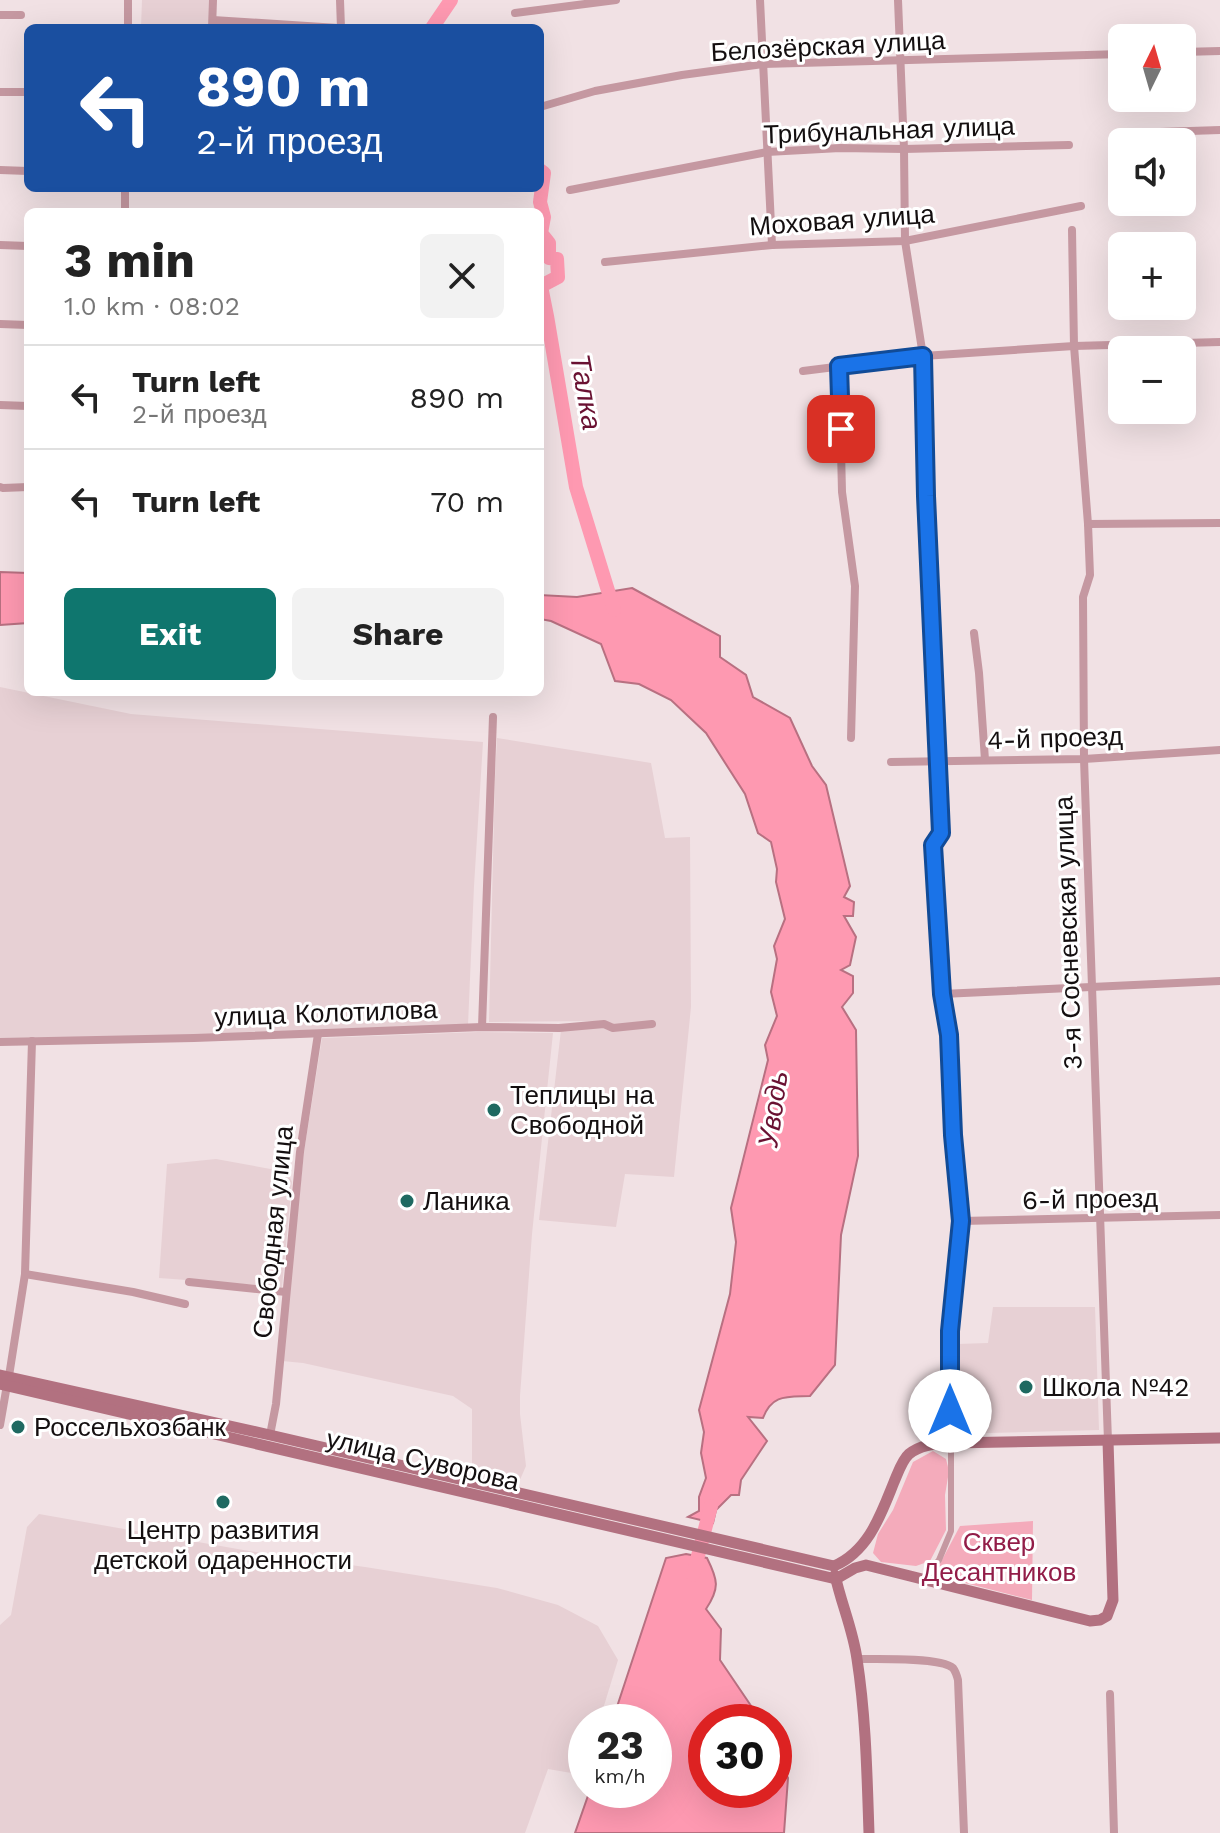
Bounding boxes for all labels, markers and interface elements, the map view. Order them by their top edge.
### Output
north arrow [1108,24,1196,112]
map controls [1108,24,1196,424]
street label: Белозёрская улица [710,25,947,67]
text: 890 m [196,54,370,120]
icon: left [64,56,168,160]
street label: Трибунальная улица [763,111,1016,149]
text: 2-й проезд [196,121,383,163]
button: sound [1108,128,1196,216]
street label: Моховая улица [748,199,936,241]
text: 3 min [64,232,195,289]
button: + [1108,232,1196,320]
button: close [420,234,504,318]
text: 1.0 km · 08:02 [64,291,240,321]
button: − [1108,336,1196,424]
water label: Талка [563,352,609,432]
text: Turn left [132,364,260,399]
icon: left [64,375,108,419]
text: 890 m [410,380,504,415]
pin [807,395,875,463]
text: 2-й проезд [132,399,267,429]
icon: arrive [819,407,863,451]
icon: left [64,479,108,523]
text: Turn left [132,484,260,519]
text: 70 m [430,484,504,519]
button: Exit [64,588,276,680]
button: Share [292,588,504,680]
street label: 4-й проезд [987,721,1123,755]
street label: 3-я Сосневская улица [1048,795,1088,1070]
street label: улица Колотилова [214,994,439,1032]
water label: Уводь [751,1069,795,1150]
place label: Теплицы на Свободной [510,1080,654,1140]
marker: Теплицы на Свободной [485,1101,503,1119]
street label: Свободная улица [247,1124,299,1340]
street label: 6-й проезд [1022,1183,1158,1215]
place label: Ланика [423,1186,510,1216]
marker: Ланика [398,1192,416,1210]
position arrow [908,1369,992,1453]
place label: Школа №42 [1042,1372,1189,1402]
marker: Школа №42 [1017,1378,1035,1396]
place label: Россельхозбанк [34,1412,227,1442]
marker: Россельхозбанк [9,1418,27,1436]
street label: улица Суворова [324,1423,523,1497]
marker: Центр развития детской одаренности [214,1493,232,1511]
place label: Центр развития детской одаренности [94,1515,352,1575]
park label: Сквер Десантников [922,1527,1076,1587]
speed limit sign: 30 [688,1704,792,1808]
text: 23 [596,1722,644,1769]
text: km/h [594,1764,646,1788]

